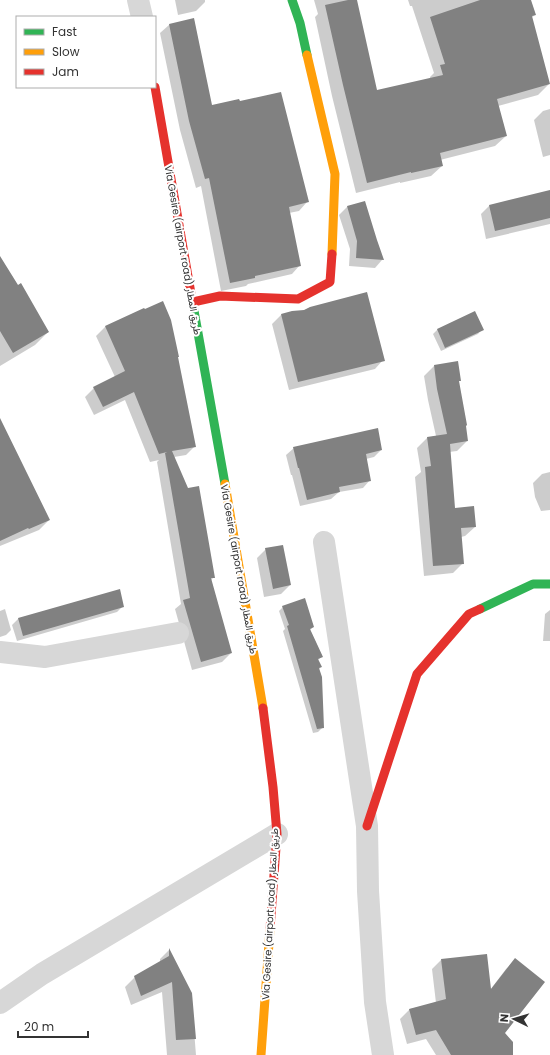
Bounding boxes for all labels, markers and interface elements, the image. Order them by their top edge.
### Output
legend [16,16,156,88]
text: Fast [52,23,77,40]
text: Slow [52,43,80,60]
text: Jam [52,63,79,80]
street label: Via Gesire (airport road) طريق المطار [161,164,205,337]
street label: Via Gesire (airport road) طريق المطار [217,483,261,656]
street label: Via Gesire (airport road) طريق المطار [258,827,282,1000]
north arrow [494,999,534,1039]
scale bar [18,1013,88,1039]
text: N [496,1013,512,1023]
text: 20 m [24,1018,54,1035]

